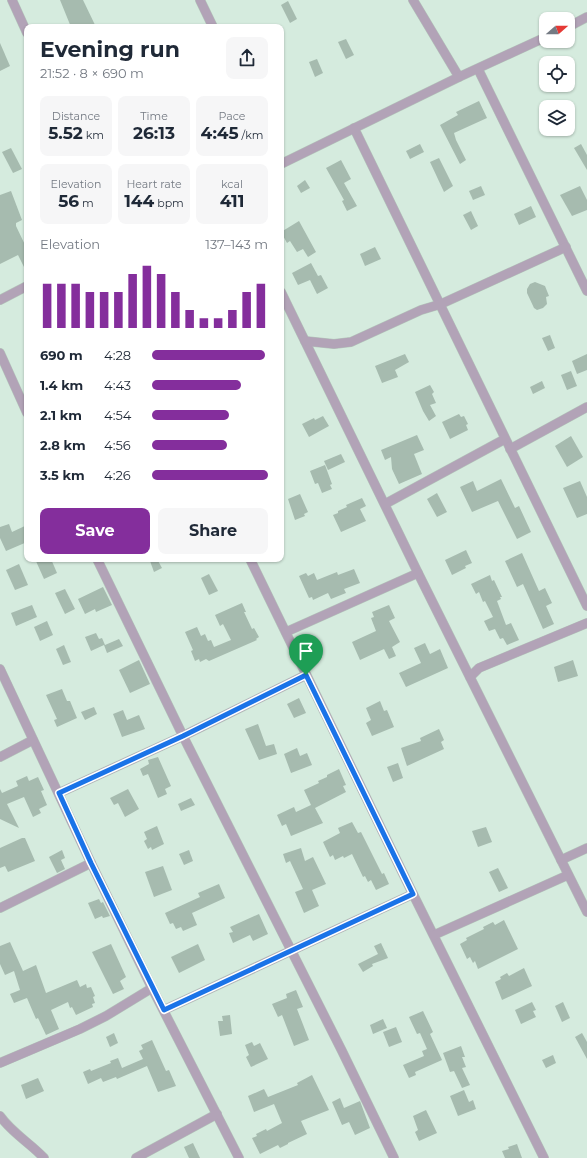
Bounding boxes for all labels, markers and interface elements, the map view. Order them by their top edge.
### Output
north arrow [539,12,575,48]
map controls [539,12,575,136]
text: Evening run [40,36,180,63]
button: share [226,37,268,79]
button: locate [539,56,575,92]
text: 21:52 · 8 × 690 m [40,65,144,81]
button: layers [539,100,575,136]
text: Distance [52,109,100,123]
text: Time [140,109,168,123]
text: Pace [219,109,245,123]
text: 5.52 [48,123,83,143]
text: 26:13 [133,123,175,143]
text: 4:45 [201,123,239,143]
text: km [83,128,104,142]
text: /km [239,128,263,142]
text: Elevation [51,177,101,191]
text: Heart rate [126,177,182,191]
text: kcal [221,177,243,191]
text: 56 [58,191,79,211]
text: 144 [124,191,154,211]
text: 411 [220,191,244,211]
text: m [79,196,94,210]
text: bpm [154,196,184,210]
text: Elevation [40,236,100,252]
text: 137–143 m [205,236,268,252]
text: 690 m [40,347,83,363]
text: 4:28 [104,347,131,363]
text: 1.4 km [40,377,83,393]
text: 4:43 [104,377,131,393]
text: 2.1 km [40,407,82,423]
text: 4:54 [104,407,131,423]
text: 2.8 km [40,437,86,453]
text: 4:56 [104,437,131,453]
text: 3.5 km [40,467,85,483]
text: 4:26 [104,467,131,483]
button: Save [40,508,150,554]
button: Share [158,508,268,554]
pin [289,634,323,675]
icon: arrive [295,640,317,662]

